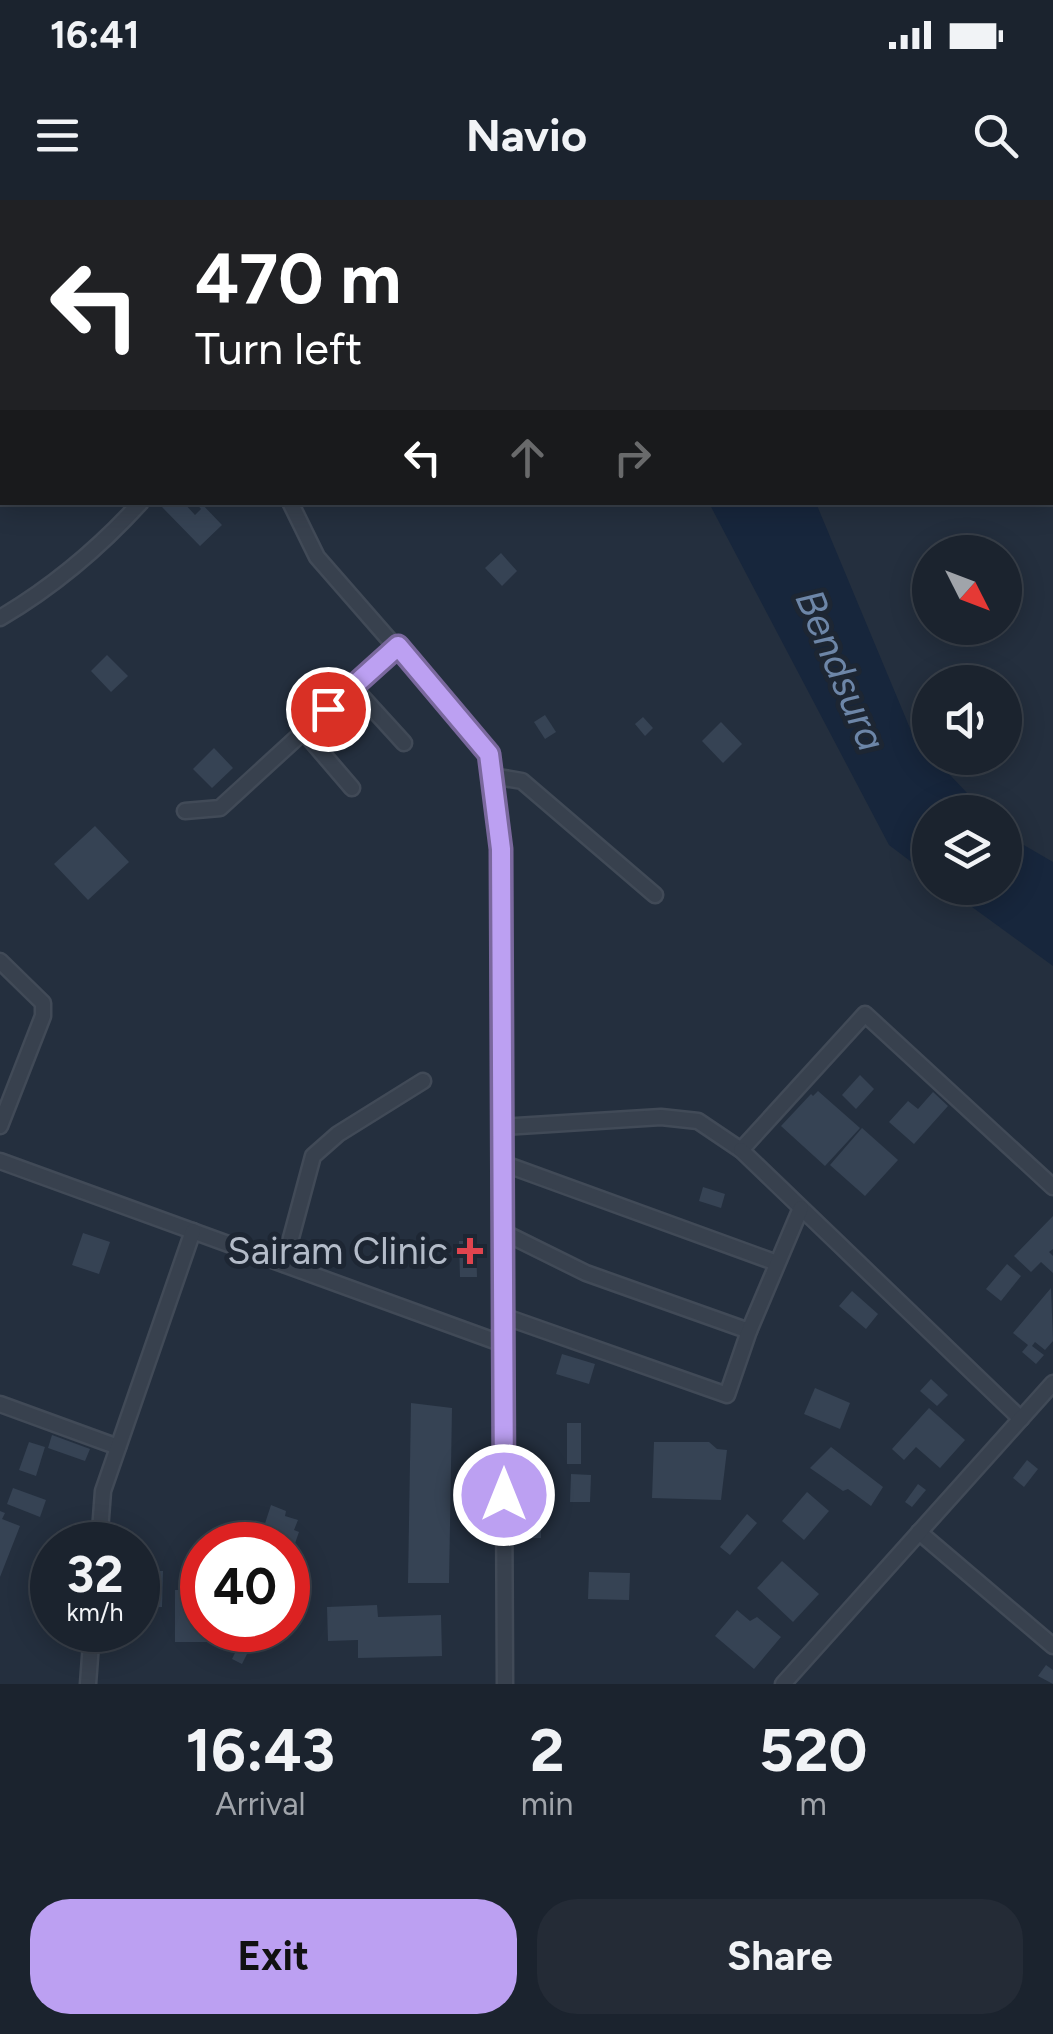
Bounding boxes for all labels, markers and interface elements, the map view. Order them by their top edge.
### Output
text: 16:41 [50,12,140,58]
icon: menu [30,108,85,163]
text: Navio [466,108,587,162]
icon: search [968,108,1023,163]
text: 470 m [195,236,401,321]
icon: left [30,240,160,370]
text: Turn left [195,321,362,375]
icon: left [395,430,450,485]
icon: ahead [500,430,555,485]
icon: right [605,430,660,485]
north arrow [912,535,1022,645]
map controls [912,535,1022,905]
water label: Bendsura [786,582,896,758]
button: sound [912,665,1022,775]
pin [286,667,371,752]
icon: arrive [301,682,356,737]
button: layers [912,795,1022,905]
place label: Sairam Clinic [227,1228,448,1274]
marker: Sairam Clinic [457,1238,483,1264]
position arrow [452,1443,556,1547]
speed limit sign: 40 [180,1522,310,1652]
text: 32 [67,1544,123,1605]
text: km/h [66,1597,124,1627]
text: 16:43 [186,1714,335,1786]
text: 2 [530,1714,564,1786]
text: 520 [759,1714,867,1786]
text: Arrival [215,1785,306,1823]
text: min [521,1785,573,1823]
text: m [800,1785,827,1823]
button: Exit [30,1899,517,2014]
button: Share [537,1899,1023,2014]

